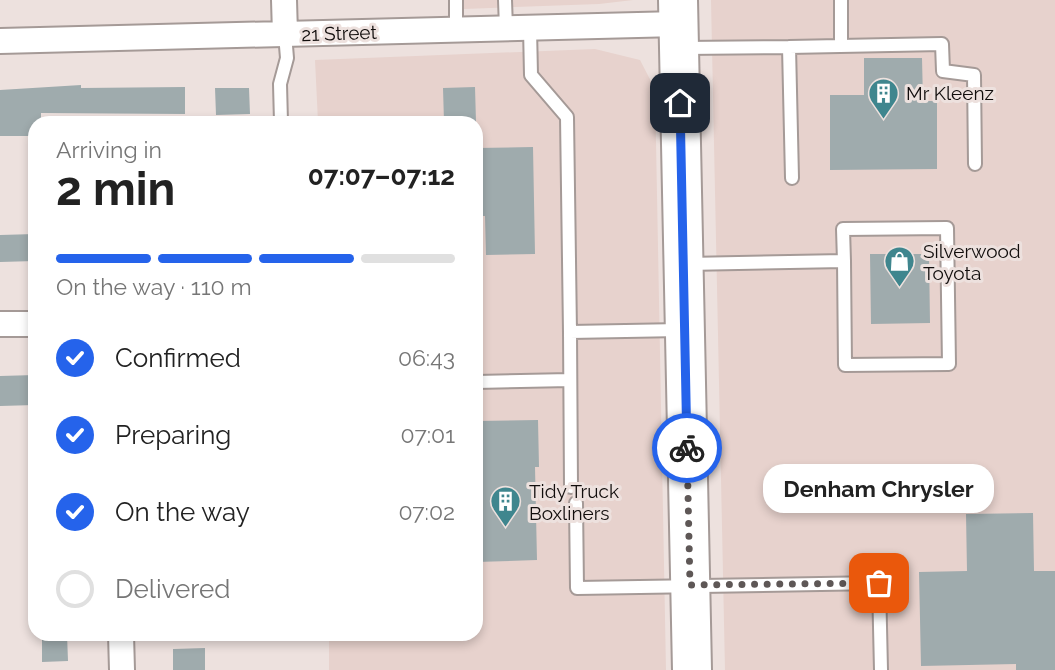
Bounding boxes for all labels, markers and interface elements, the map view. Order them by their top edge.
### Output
street label: 21 Street [301,21,378,45]
pin [650,73,710,133]
building icon: Mr Kleenz [866,76,900,120]
place label: Mr Kleenz [906,82,994,104]
icon: home [661,84,699,122]
text: Arriving in [56,136,162,163]
text: 07:07–07:12 [308,161,455,191]
text: 2 min [56,162,175,216]
place label: Silverwood Toyota [923,240,1021,284]
shop icon: Silverwood Toyota [883,245,917,289]
text: On the way · 110 m [56,273,252,300]
icon: check [56,339,94,377]
text: Confirmed [115,343,241,373]
text: 06:43 [398,344,455,371]
courier [652,413,722,483]
icon: check [56,416,94,454]
text: Preparing [115,420,231,450]
text: 07:01 [401,421,455,448]
icon: bike [668,429,706,467]
callout: Denham Chrysler [764,464,994,513]
text: Denham Chrysler [783,475,974,502]
place label: Tidy Truck Boxliners [529,480,619,524]
building icon: Tidy Truck Boxliners [489,485,523,529]
icon: check [56,493,94,531]
text: On the way [115,497,250,527]
text: 07:02 [398,498,455,525]
pin [849,553,909,613]
icon: bag [860,564,898,602]
text: Delivered [115,574,230,604]

